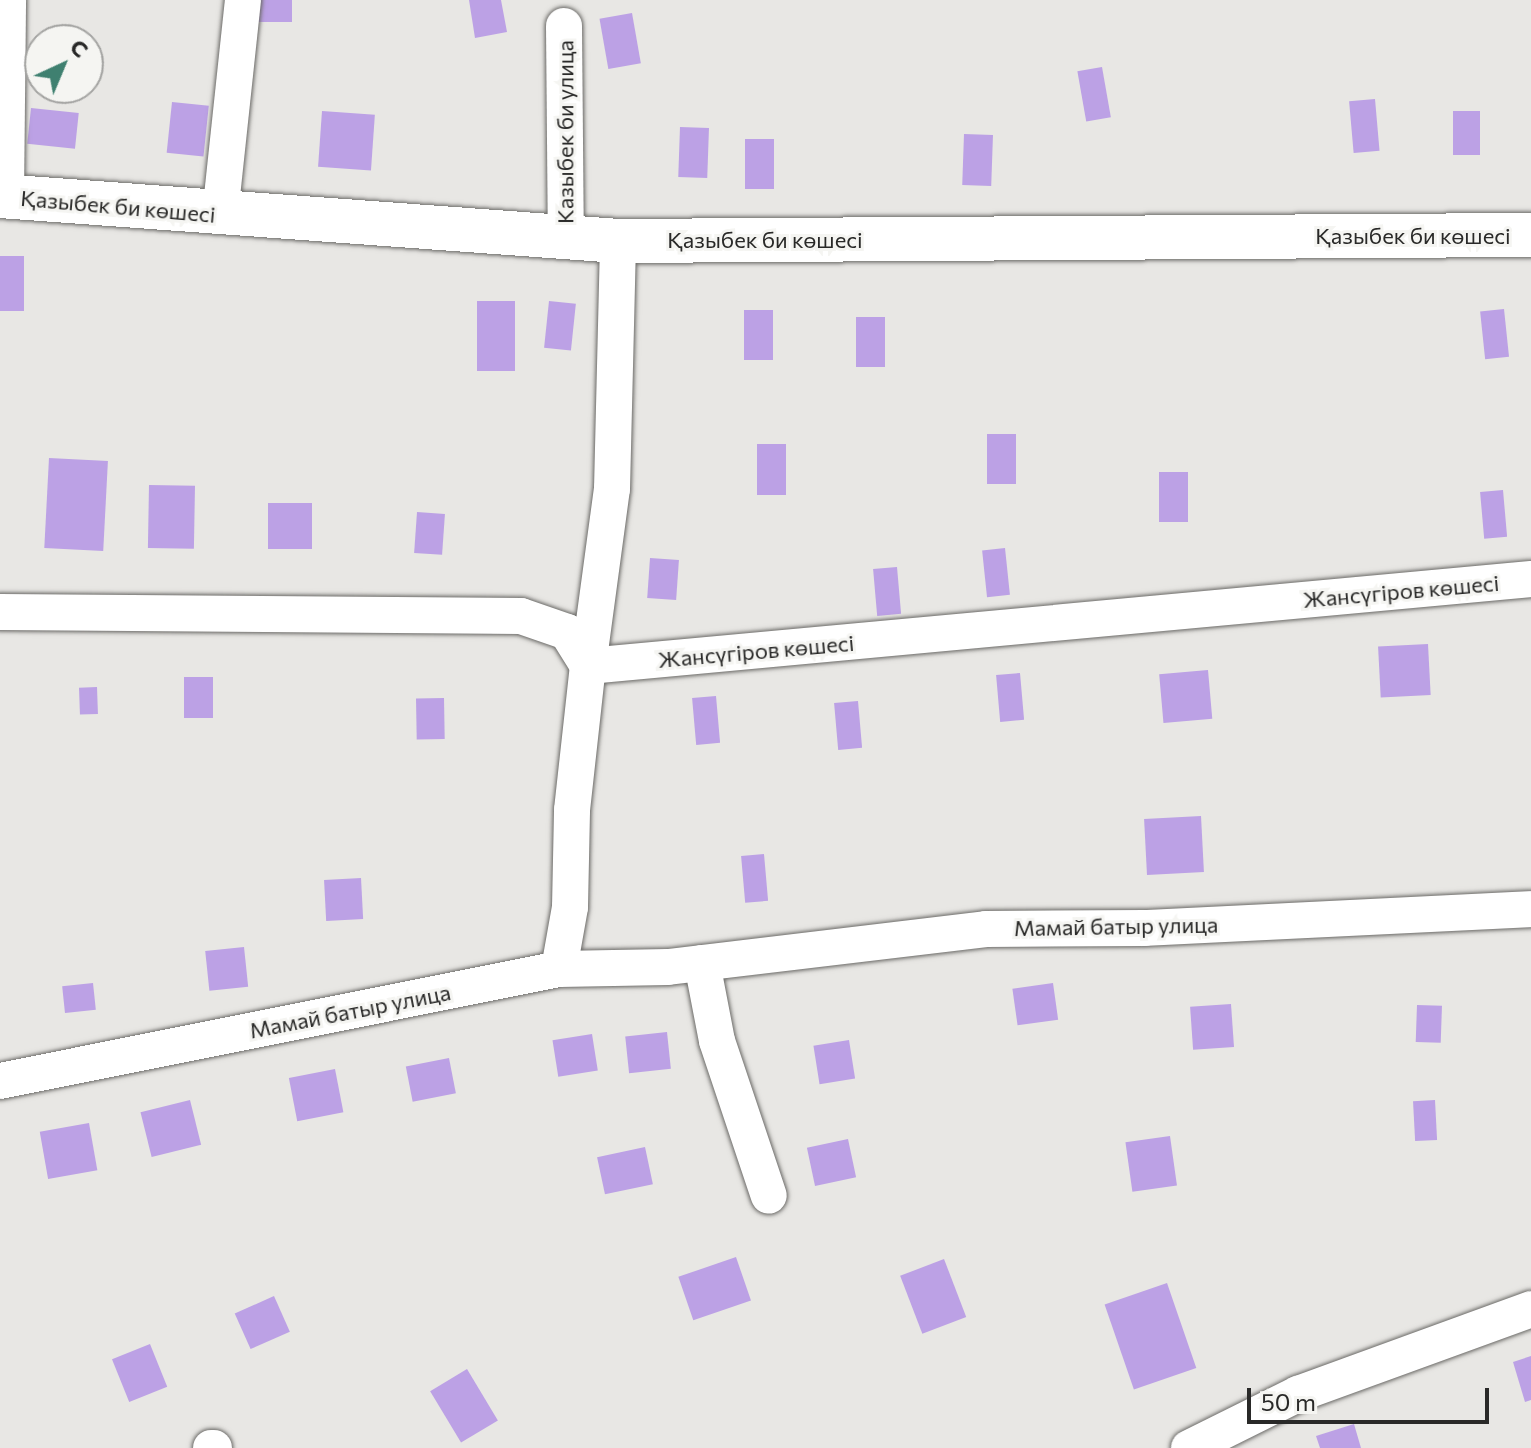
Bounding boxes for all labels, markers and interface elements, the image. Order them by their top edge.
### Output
north arrow [24,24,104,104]
text: С [65,33,94,63]
street label: Казыбек би улица [552,40,578,224]
street label: Қазыбек би көшесі [19,184,217,228]
street label: Қазыбек би көшесі [1315,223,1511,249]
street label: Қазыбек би көшесі [667,227,863,253]
street label: Жансүгіров көшесі [1302,569,1500,613]
street label: Жансүгіров көшесі [657,629,855,673]
street label: Мамай батыр улица [1014,911,1218,941]
street label: Мамай батыр улица [247,979,453,1043]
scale bar [1251,1372,1493,1422]
text: 50 m [1261,1387,1316,1416]

